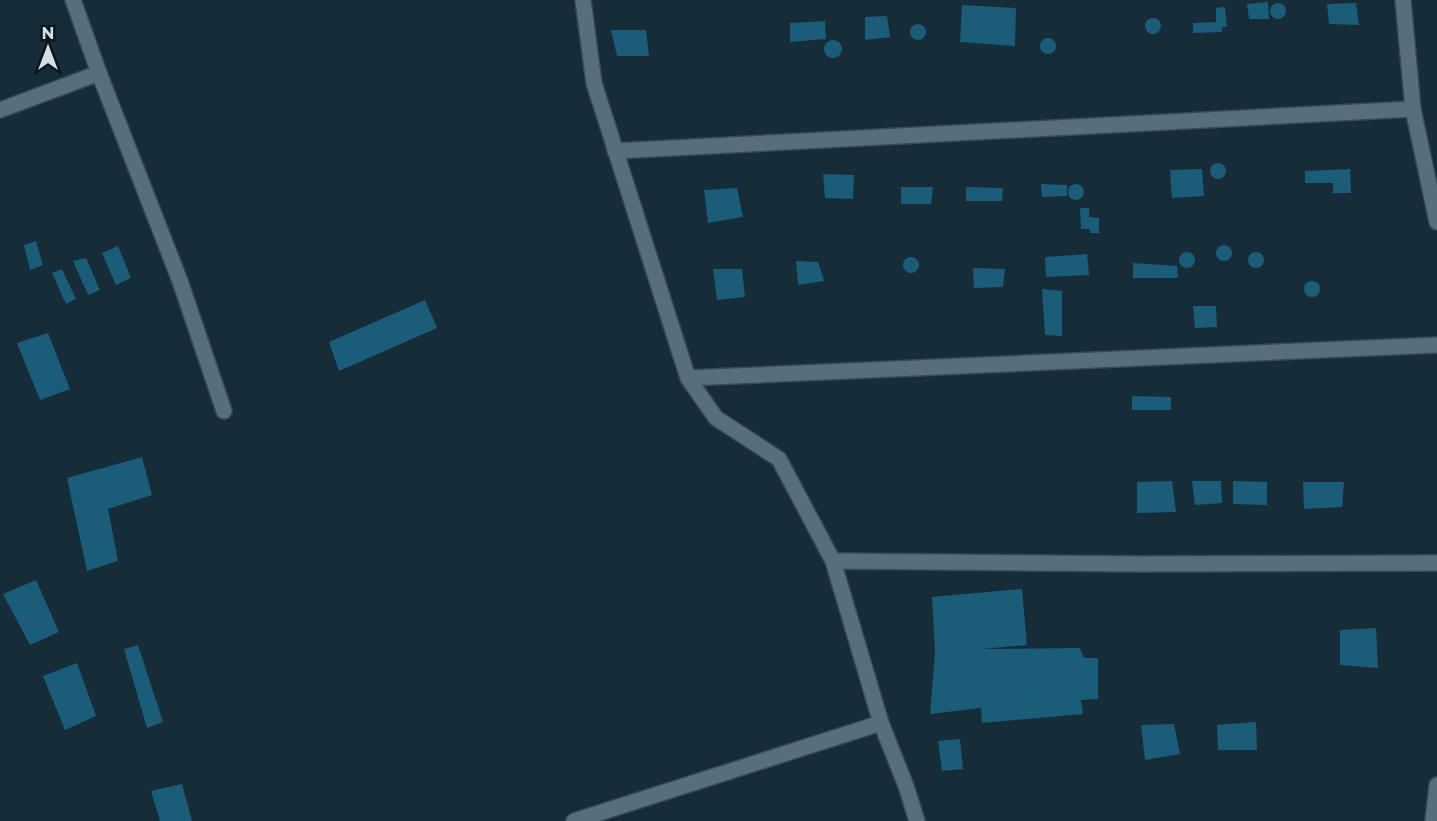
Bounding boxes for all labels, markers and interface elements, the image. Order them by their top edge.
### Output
north arrow [18,18,78,78]
text: N [42,24,54,43]

